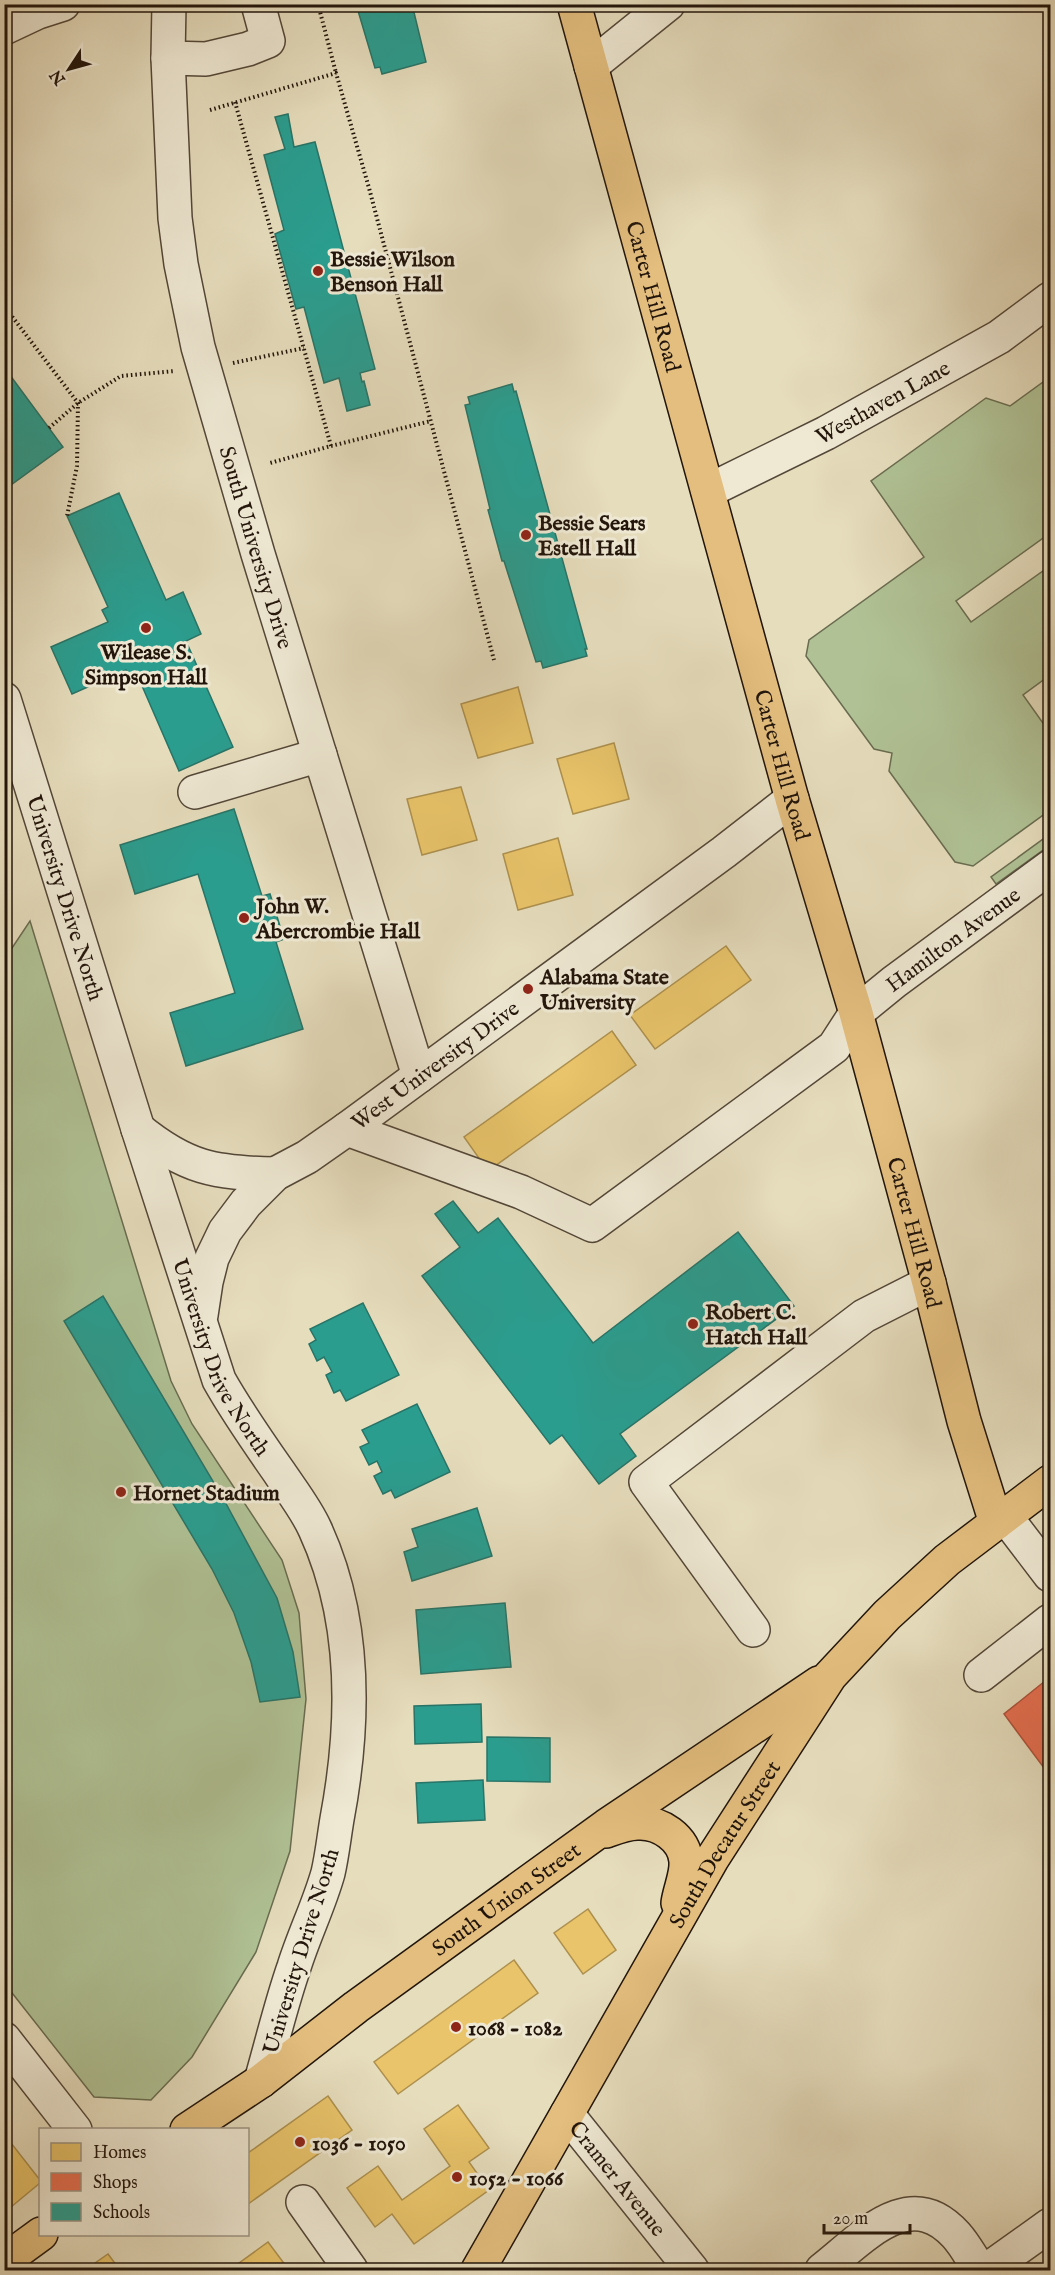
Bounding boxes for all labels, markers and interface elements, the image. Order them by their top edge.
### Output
north arrow [39,39,99,99]
text: N [46,65,71,89]
street label: Carter Hill Road [618,218,686,376]
place label: Bessie Wilson Benson Hall [330,246,455,299]
marker: Bessie Wilson Benson Hall [311,264,325,278]
street label: Westhaven Lane [811,355,956,452]
street label: South University Drive [212,443,298,653]
place label: Bessie Sears Estell Hall [538,510,646,563]
marker: Bessie Sears Estell Hall [519,528,533,542]
marker: Wilease S. Simpson Hall [139,621,153,635]
place label: Wilease S. Simpson Hall [85,639,208,692]
street label: Carter Hill Road [747,687,816,844]
street label: University Drive North [19,792,109,1005]
street label: Hamilton Avenue [881,882,1027,999]
place label: John W. Abercrombie Hall [253,893,421,946]
marker: John W. Abercrombie Hall [237,911,251,925]
place label: Alabama State University [539,964,669,1017]
marker: Alabama State University [521,982,535,996]
street label: West University Drive [346,995,525,1137]
street label: Carter Hill Road [880,1154,947,1312]
street label: University Drive North [165,1255,276,1462]
place label: Robert C. Hatch Hall [705,1299,808,1352]
marker: Robert C. Hatch Hall [686,1317,700,1331]
place label: Hornet Stadium [133,1480,280,1508]
marker: Hornet Stadium [114,1485,128,1499]
street label: South Decatur Street [664,1755,788,1934]
street label: South Union Street [427,1837,587,1964]
street label: University Drive North [257,1845,347,2058]
place label: 1068 - 1082 [468,2015,562,2043]
marker: 1068 - 1082 [449,2020,463,2034]
street label: Cramer Avenue [562,2116,672,2243]
legend [39,2128,249,2236]
place label: 1036 - 1050 [312,2130,406,2158]
marker: 1036 - 1050 [293,2135,307,2149]
text: Homes [93,2142,146,2165]
place label: 1052 - 1066 [469,2165,565,2193]
marker: 1052 - 1066 [450,2170,464,2184]
text: Shops [93,2172,138,2195]
scale bar [824,2197,910,2235]
text: Schools [93,2202,150,2225]
text: 20 m [833,2208,868,2231]

